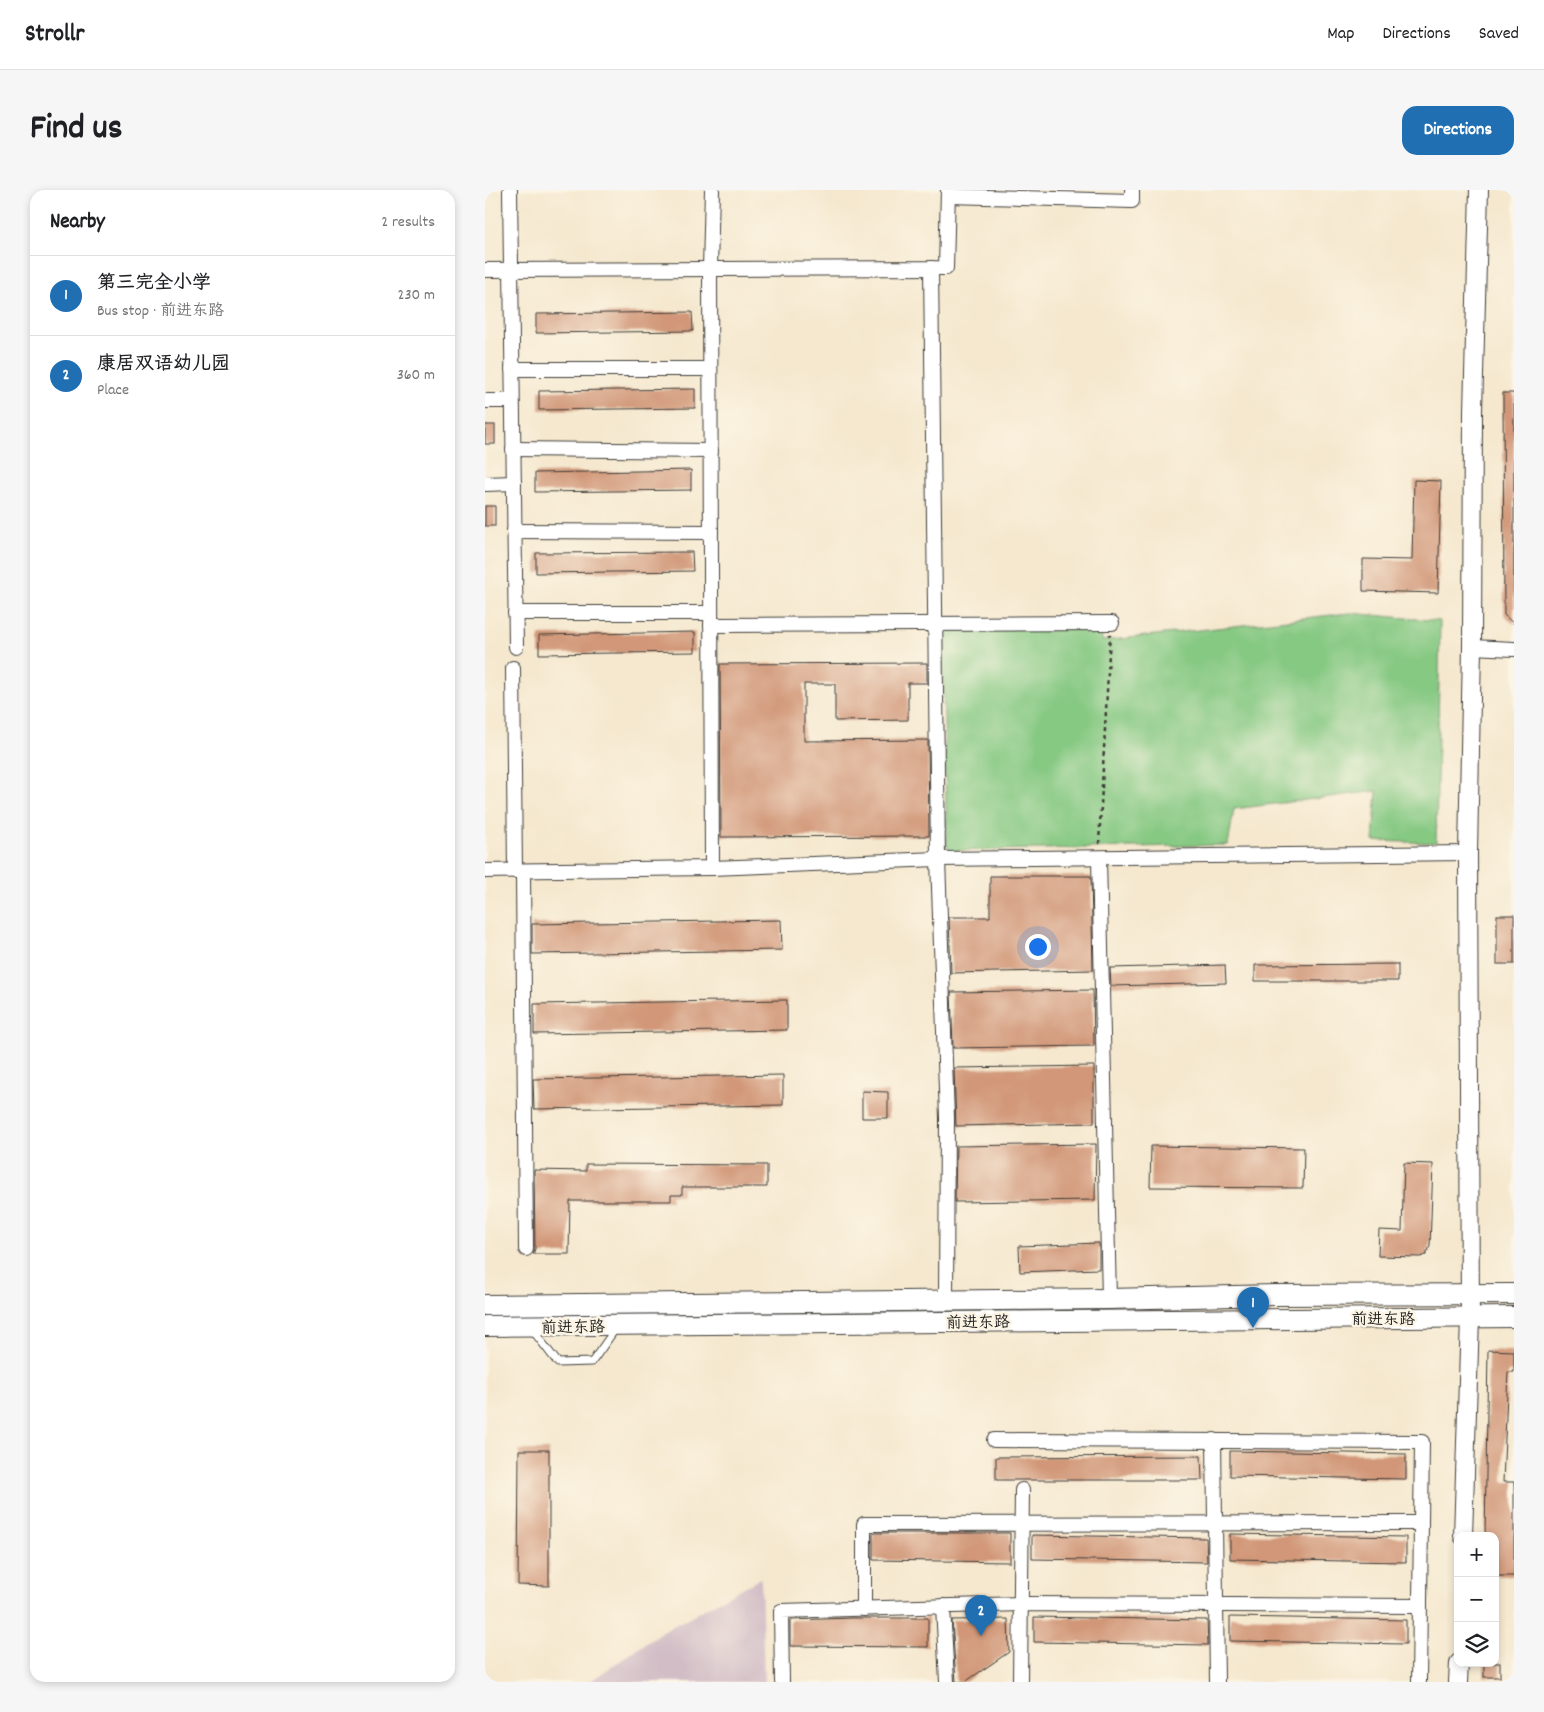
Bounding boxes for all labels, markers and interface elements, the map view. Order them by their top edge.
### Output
text: Strollr [25,18,84,52]
text: Map [1327,22,1354,47]
text: Directions [1382,22,1451,47]
text: Saved [1479,22,1519,47]
text: Find us [30,105,122,155]
button: Directions [1402,106,1514,155]
text: Nearby [50,208,105,238]
text: 2 results [381,211,435,234]
text: 第三完全小学 [97,271,211,298]
text: 1 [64,284,68,307]
text: 230 m [398,284,435,307]
text: Bus stop · 前进东路 [97,300,224,323]
text: 康居双语幼儿园 [97,352,230,379]
text: 2 [63,364,70,387]
text: 360 m [397,364,435,387]
text: Place [97,379,129,402]
your location [1025,934,1051,960]
pin: 1 [1237,1287,1269,1328]
street label: 前进东路 [1351,1309,1415,1332]
street label: 前进东路 [946,1311,1010,1336]
street label: 前进东路 [541,1316,605,1341]
map controls [1454,1532,1499,1667]
button: + [1454,1532,1499,1577]
button: − [1454,1577,1499,1622]
pin: 2 [965,1595,997,1636]
button: layers [1454,1622,1499,1667]

